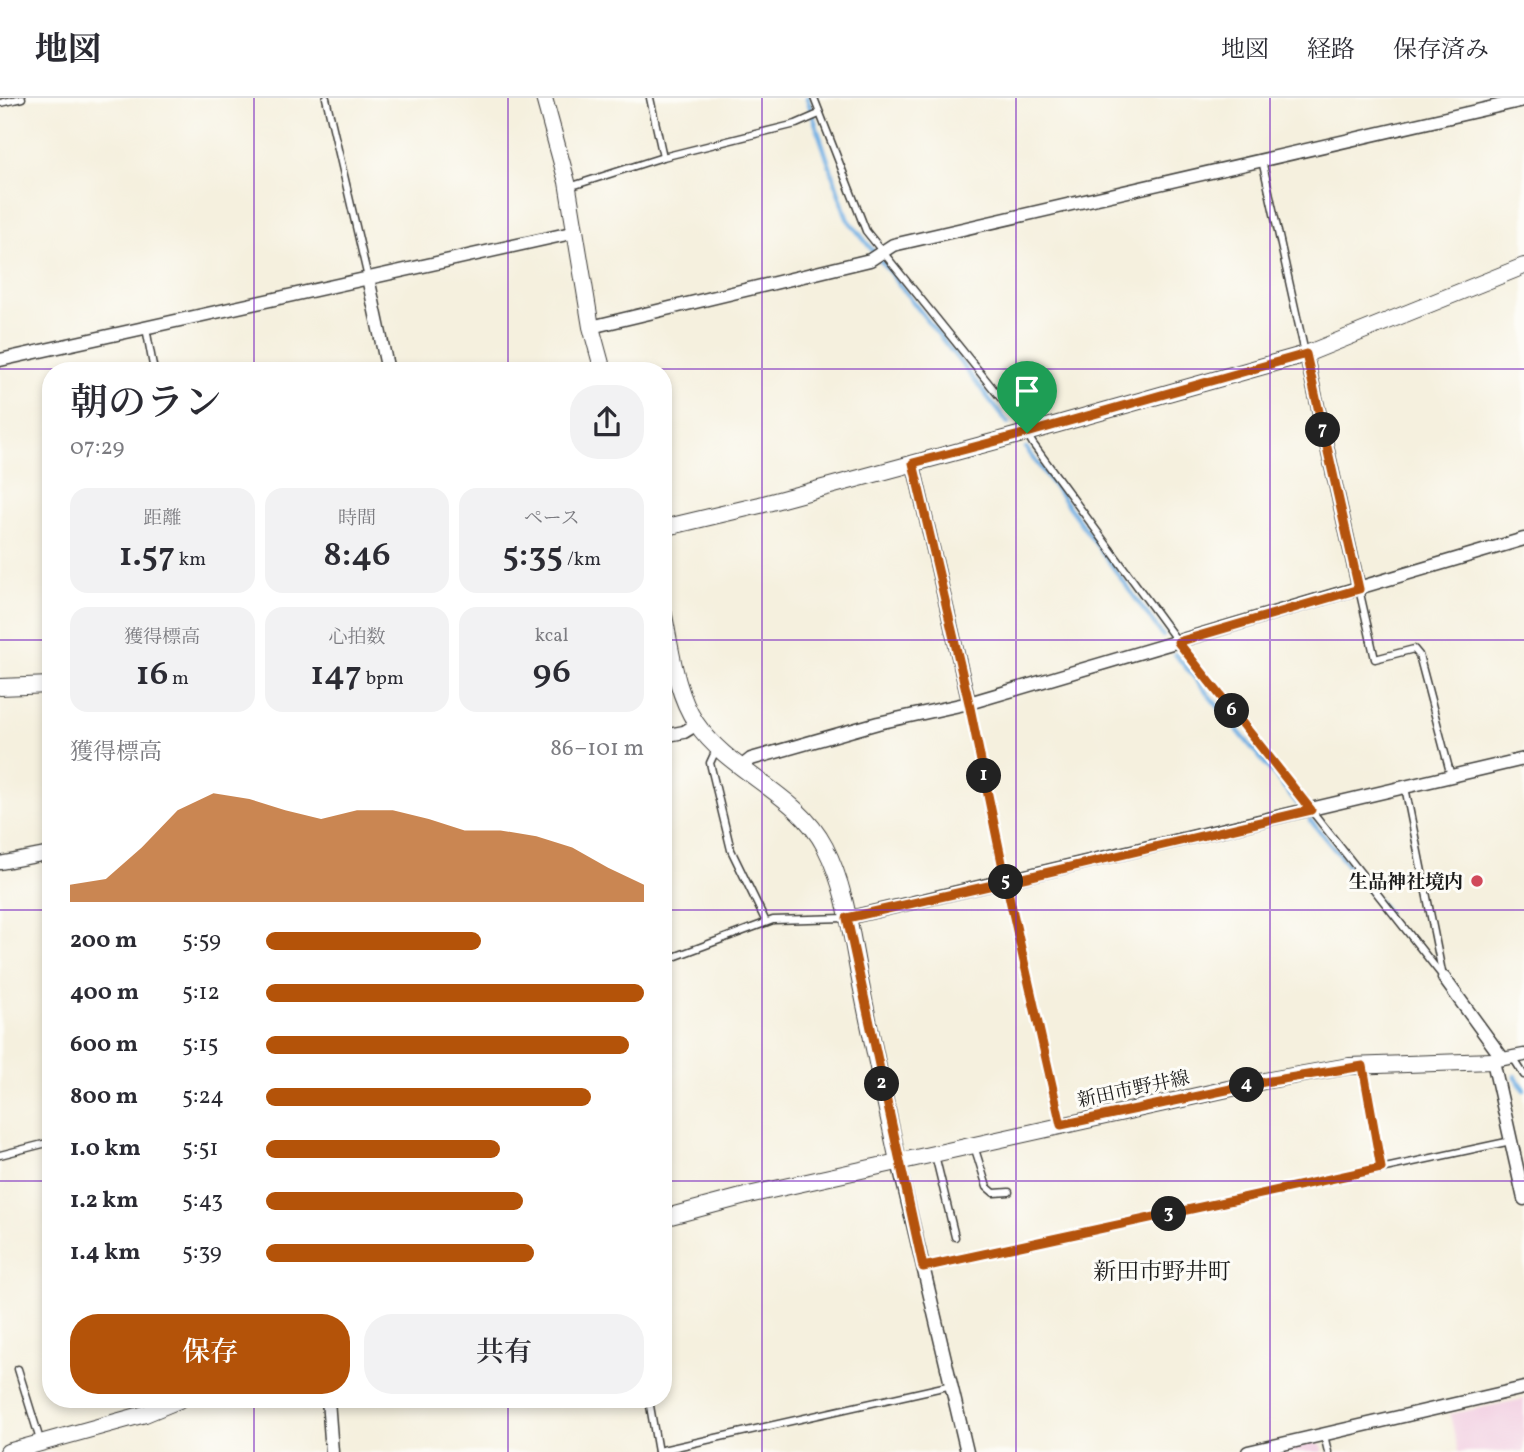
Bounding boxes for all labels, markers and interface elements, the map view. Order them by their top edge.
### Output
text: 地図 [35,29,101,75]
text: 地図 [1221,34,1269,68]
text: 経路 [1307,34,1355,68]
text: 保存済み [1393,34,1489,68]
pin [997,361,1057,433]
icon: arrive [1008,372,1046,410]
text: 朝のラン [70,379,222,432]
button: share [570,385,644,459]
pin: 7 [1306,412,1340,448]
text: 7 [1318,416,1327,442]
text: 07:29 [70,432,124,464]
text: 距離 [143,506,181,532]
text: 時間 [338,506,376,532]
text: ペース [524,506,580,532]
text: 1.57 [119,532,175,580]
text: 8:46 [323,532,391,580]
text: 5:35 [502,532,563,580]
text: km [175,547,206,573]
text: /km [563,547,601,573]
text: kcal [535,623,569,649]
text: 獲得標高 [124,625,200,651]
text: 心拍数 [328,625,386,651]
text: 96 [532,649,571,697]
text: 16 [136,651,168,699]
text: 147 [310,651,362,699]
text: m [168,666,189,692]
text: bpm [362,666,404,692]
pin: 6 [1214,694,1250,728]
text: 6 [1226,697,1237,723]
text: 86–101 m [550,733,644,765]
text: 獲得標高 [70,737,162,769]
pin: 1 [967,758,1002,794]
text: 1 [980,762,987,788]
pin: 5 [988,864,1024,900]
text: 5 [1001,868,1010,894]
place label: 生品神社境内 [1349,870,1463,896]
marker: 生品神社境内 [1469,873,1485,889]
text: 200 m [70,925,137,957]
text: 5:59 [182,925,221,957]
text: 400 m [70,977,139,1009]
text: 5:12 [182,977,220,1009]
text: 600 m [70,1029,138,1061]
text: 5:15 [182,1029,218,1061]
street label: 新田市野井線 [1075,1065,1192,1115]
pin: 2 [864,1066,900,1102]
pin: 4 [1230,1068,1264,1102]
text: 2 [877,1070,886,1096]
text: 4 [1241,1071,1252,1097]
text: 800 m [70,1081,138,1113]
text: 5:24 [182,1081,224,1113]
text: 1.0 km [70,1133,141,1165]
text: 5:51 [182,1133,218,1165]
text: 1.2 km [70,1185,139,1217]
text: 5:43 [182,1185,223,1217]
pin: 3 [1152,1196,1186,1232]
text: 3 [1164,1200,1173,1226]
text: 1.4 km [70,1237,141,1269]
text: 5:39 [182,1237,222,1269]
district label: 新田市野井町 [1093,1257,1231,1289]
button: 保存 [70,1314,350,1394]
button: 共有 [364,1314,644,1394]

